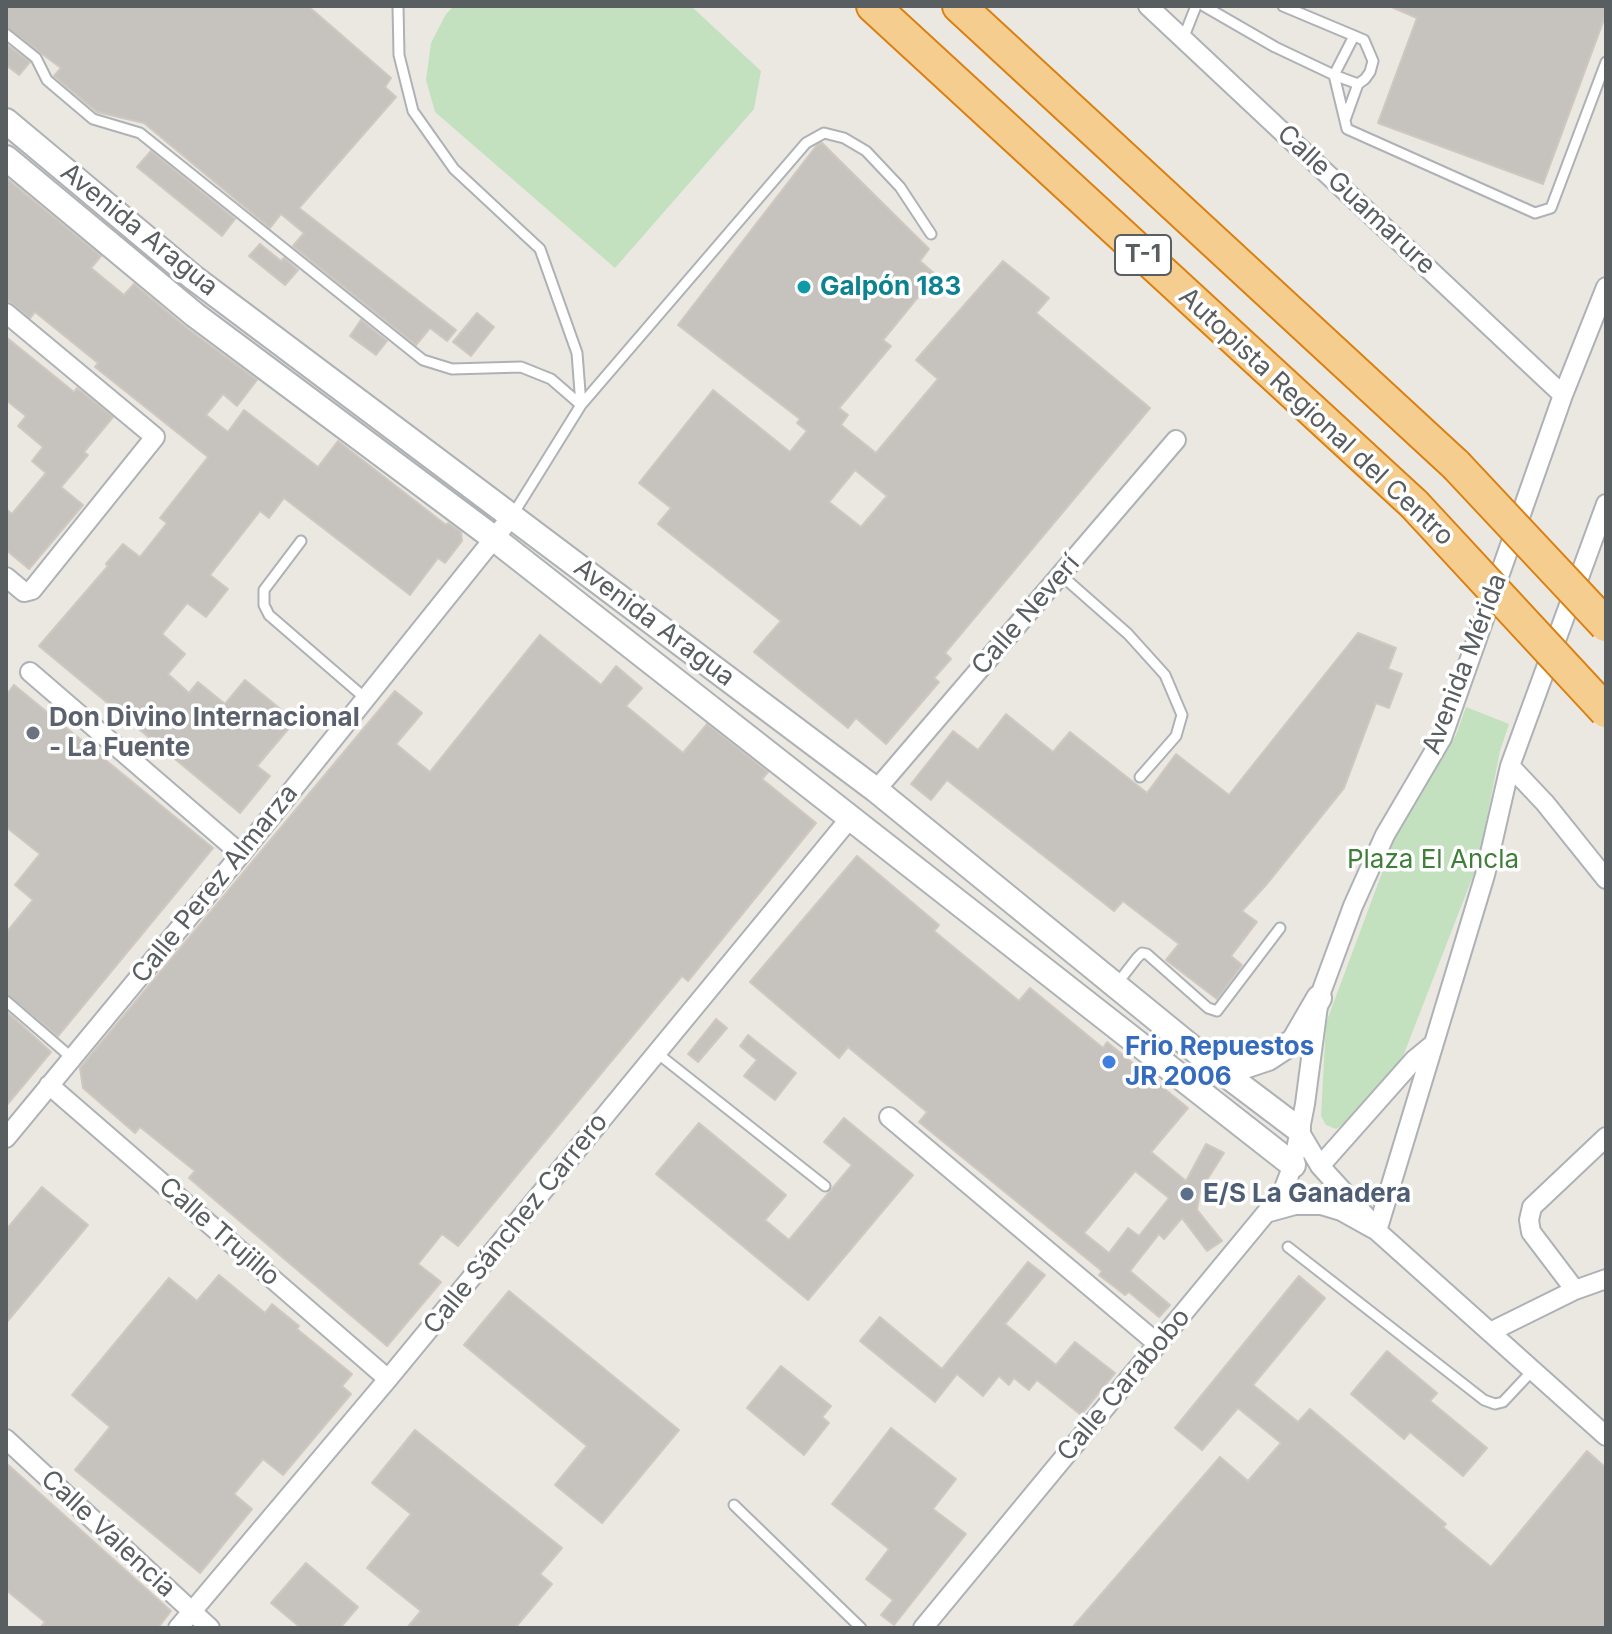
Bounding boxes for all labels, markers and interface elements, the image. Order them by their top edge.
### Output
street label: Calle Guamarure [1270,119,1442,281]
street label: Avenida Aragua [54,157,224,303]
road number: T-1 [1115,235,1171,275]
place label: Galpón 183 [820,271,961,303]
marker: Galpón 183 [795,278,813,296]
street label: Autopista Regional del Centro [1172,281,1460,553]
street label: Calle Neverí [965,549,1087,681]
street label: Avenida Aragua [567,552,741,694]
street label: Avenida Mérida [1416,569,1514,759]
place label: Don Divino Internacional - La Fuente [49,702,360,764]
marker: Don Divino Internacional - La Fuente [24,724,42,742]
street label: Calle Perez Almarza [125,778,305,990]
park label: Plaza El Ancla [1347,844,1519,876]
place label: Frio Repuestos JR 2006 [1125,1031,1314,1092]
marker: Frio Repuestos JR 2006 [1100,1053,1118,1071]
street label: Calle Sánchez Carrero [417,1107,615,1341]
street label: Calle Trujillo [152,1171,286,1293]
place label: E/S La Ganadera [1203,1178,1411,1210]
marker: E/S La Ganadera [1178,1185,1196,1203]
street label: Calle Carabobo [1051,1302,1197,1468]
street label: Calle Valencia [34,1464,182,1604]

